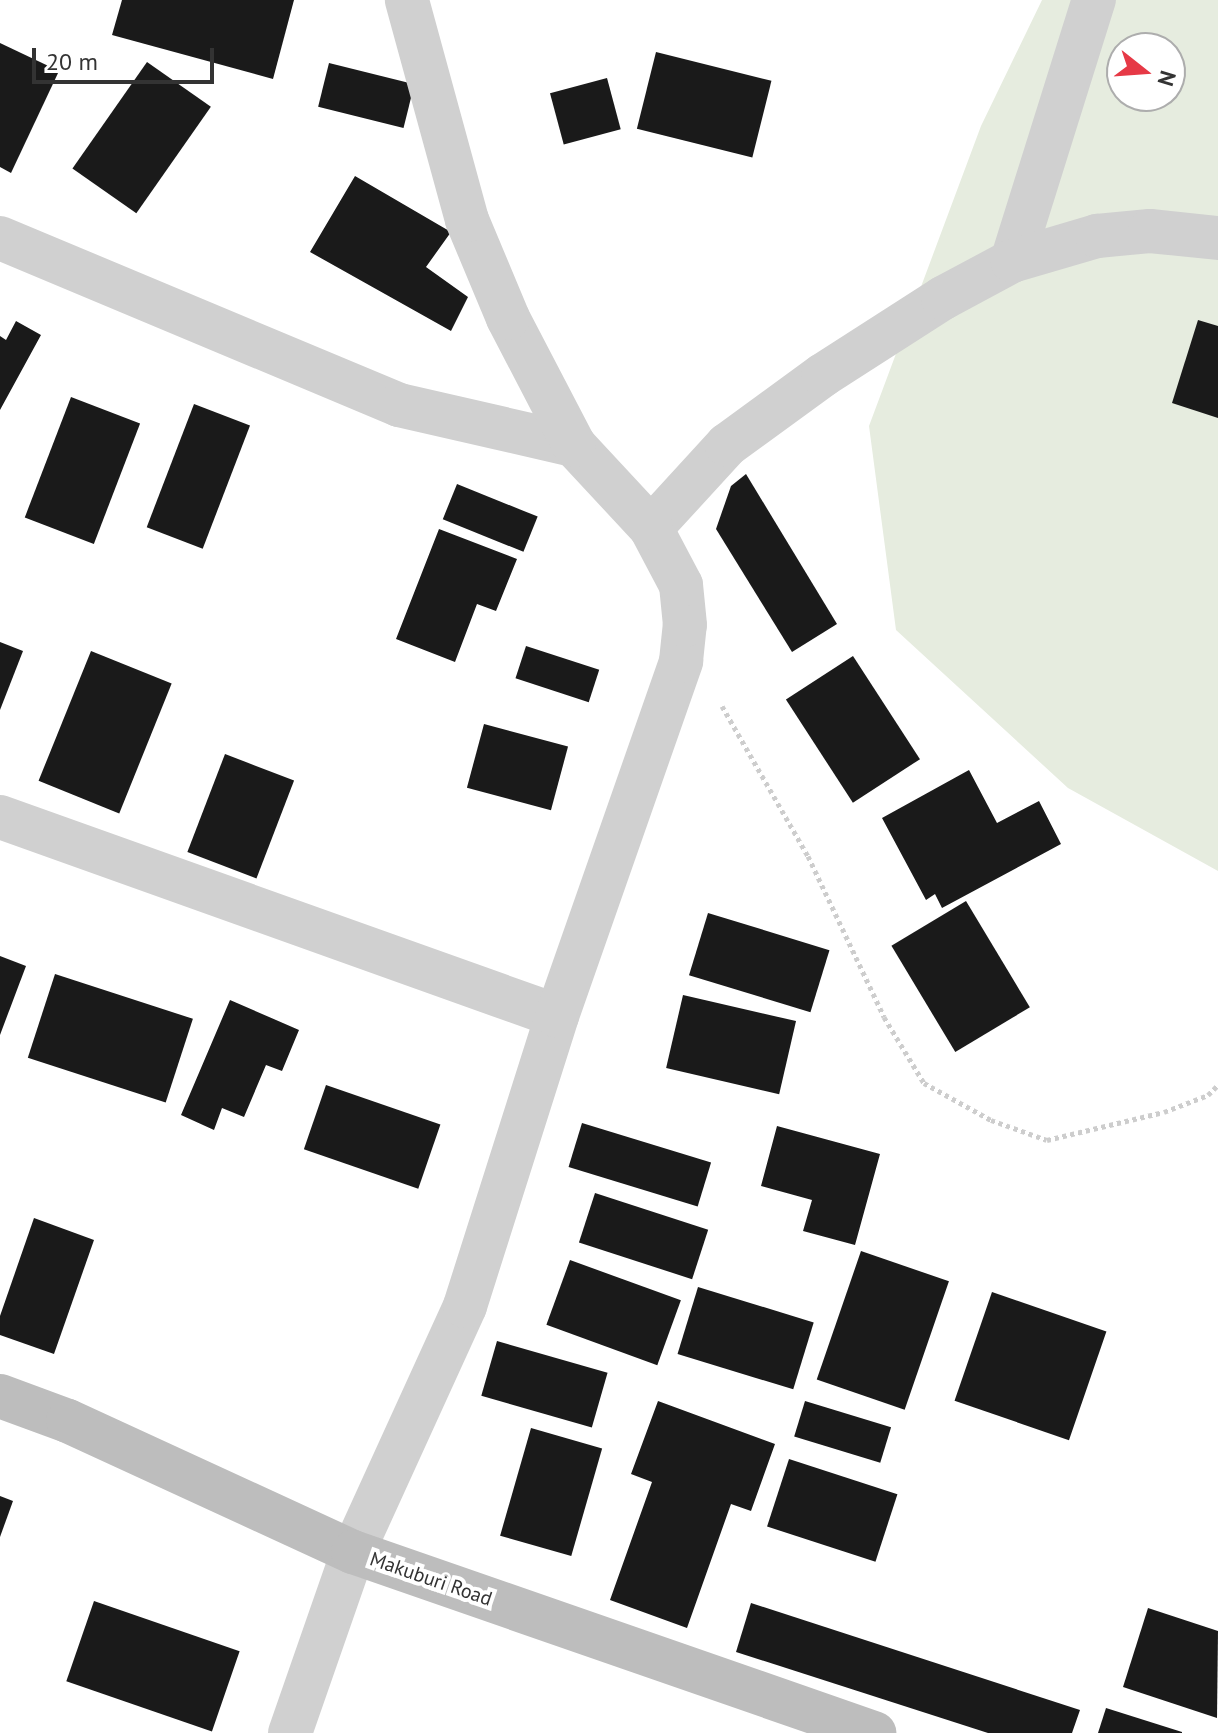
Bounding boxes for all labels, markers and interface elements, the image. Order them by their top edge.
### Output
scale bar [36,32,218,82]
north arrow [1106,32,1186,112]
text: 20 m [46,46,98,77]
text: N [1152,67,1183,89]
street label: Makuburi Road [367,1547,495,1611]

